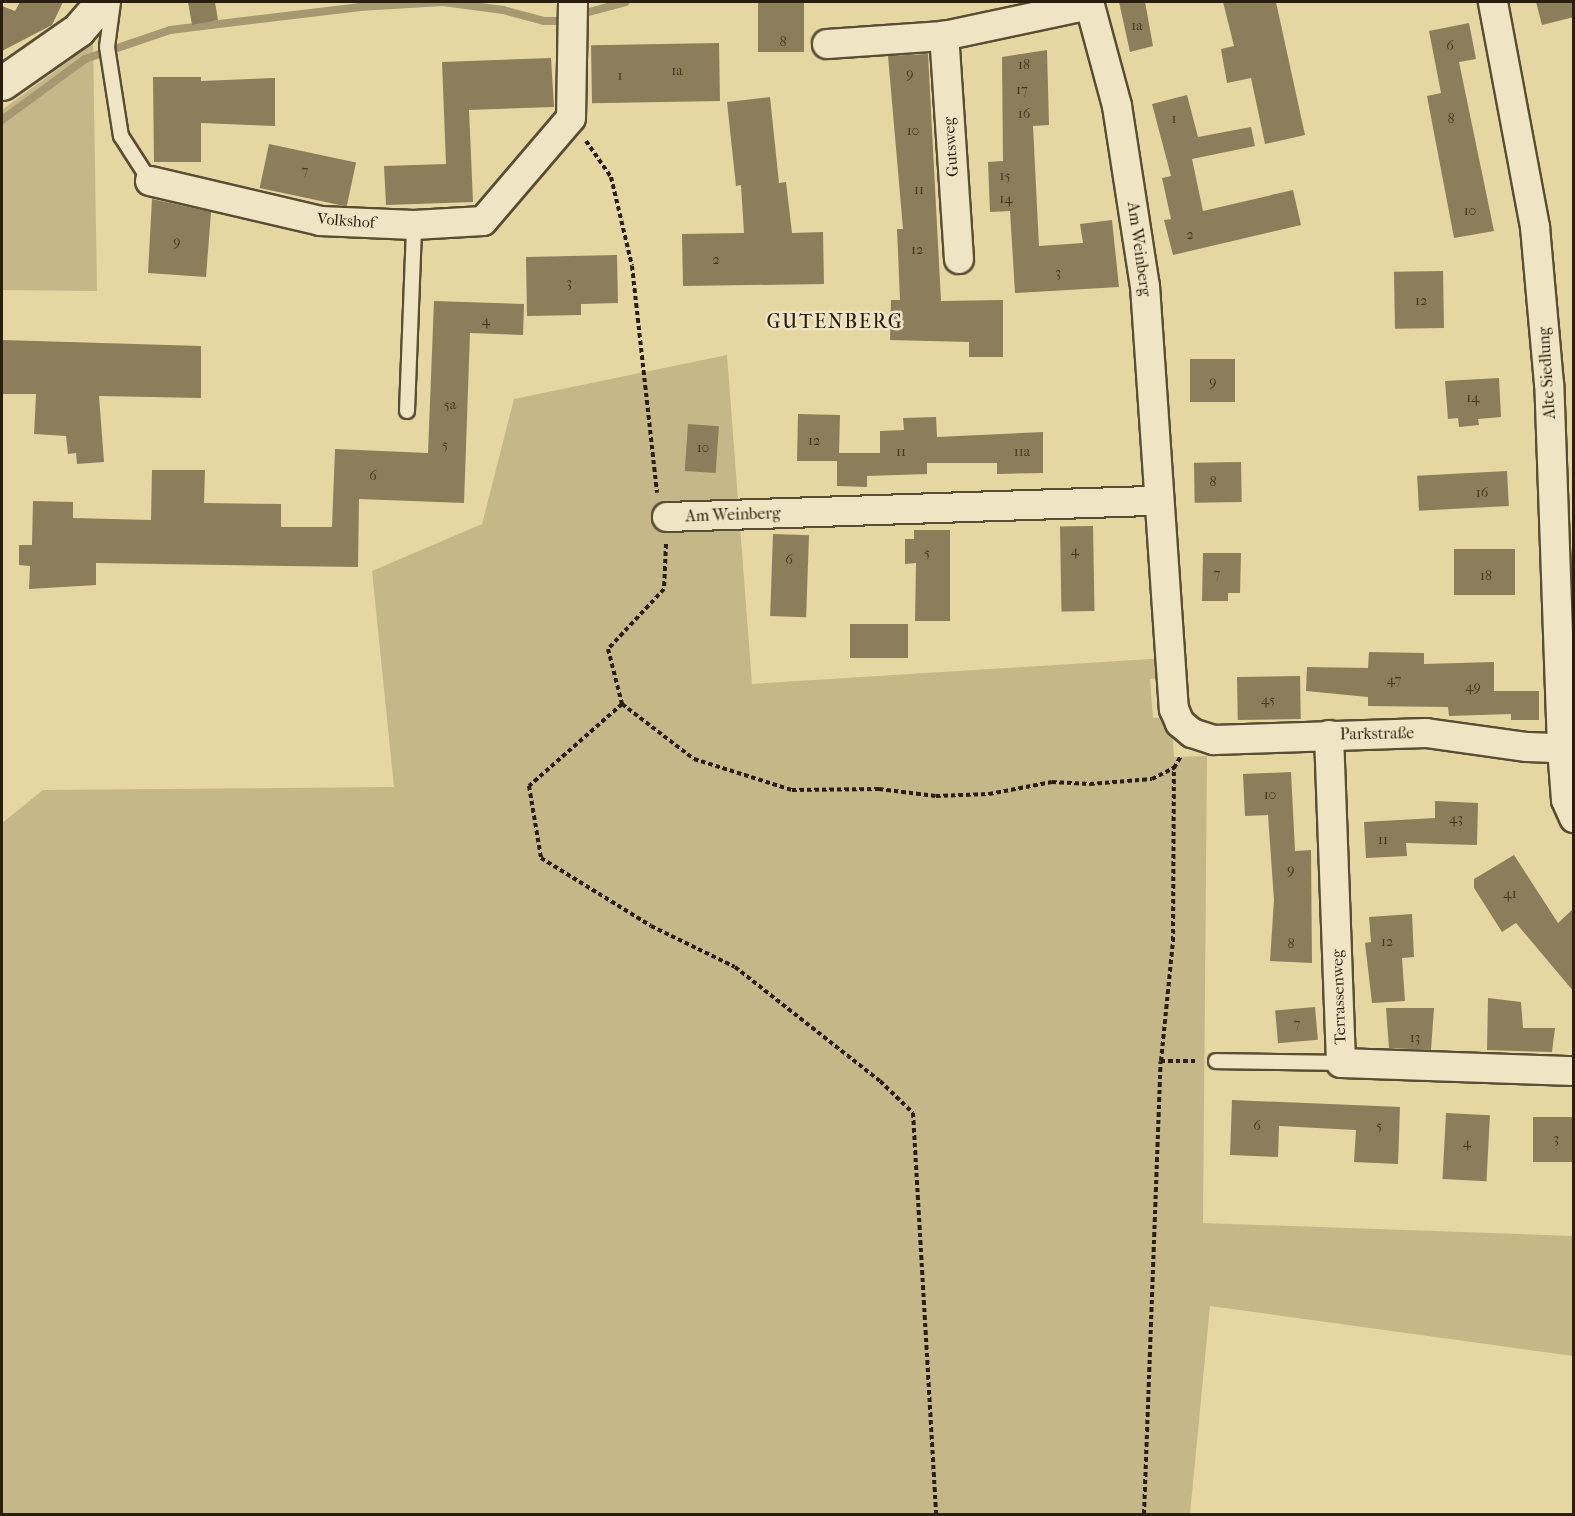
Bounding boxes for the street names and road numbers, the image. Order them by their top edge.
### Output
street label: Gutsweg [939,116,963,178]
street label: Am Weinberg [1123,201,1155,297]
street label: Volkshof [316,209,376,233]
street label: Alte Siedlung [1534,326,1560,420]
street label: Am Weinberg [685,504,781,526]
street label: Parkstraße [1340,724,1414,744]
street label: Terrassenweg [1328,949,1350,1045]

